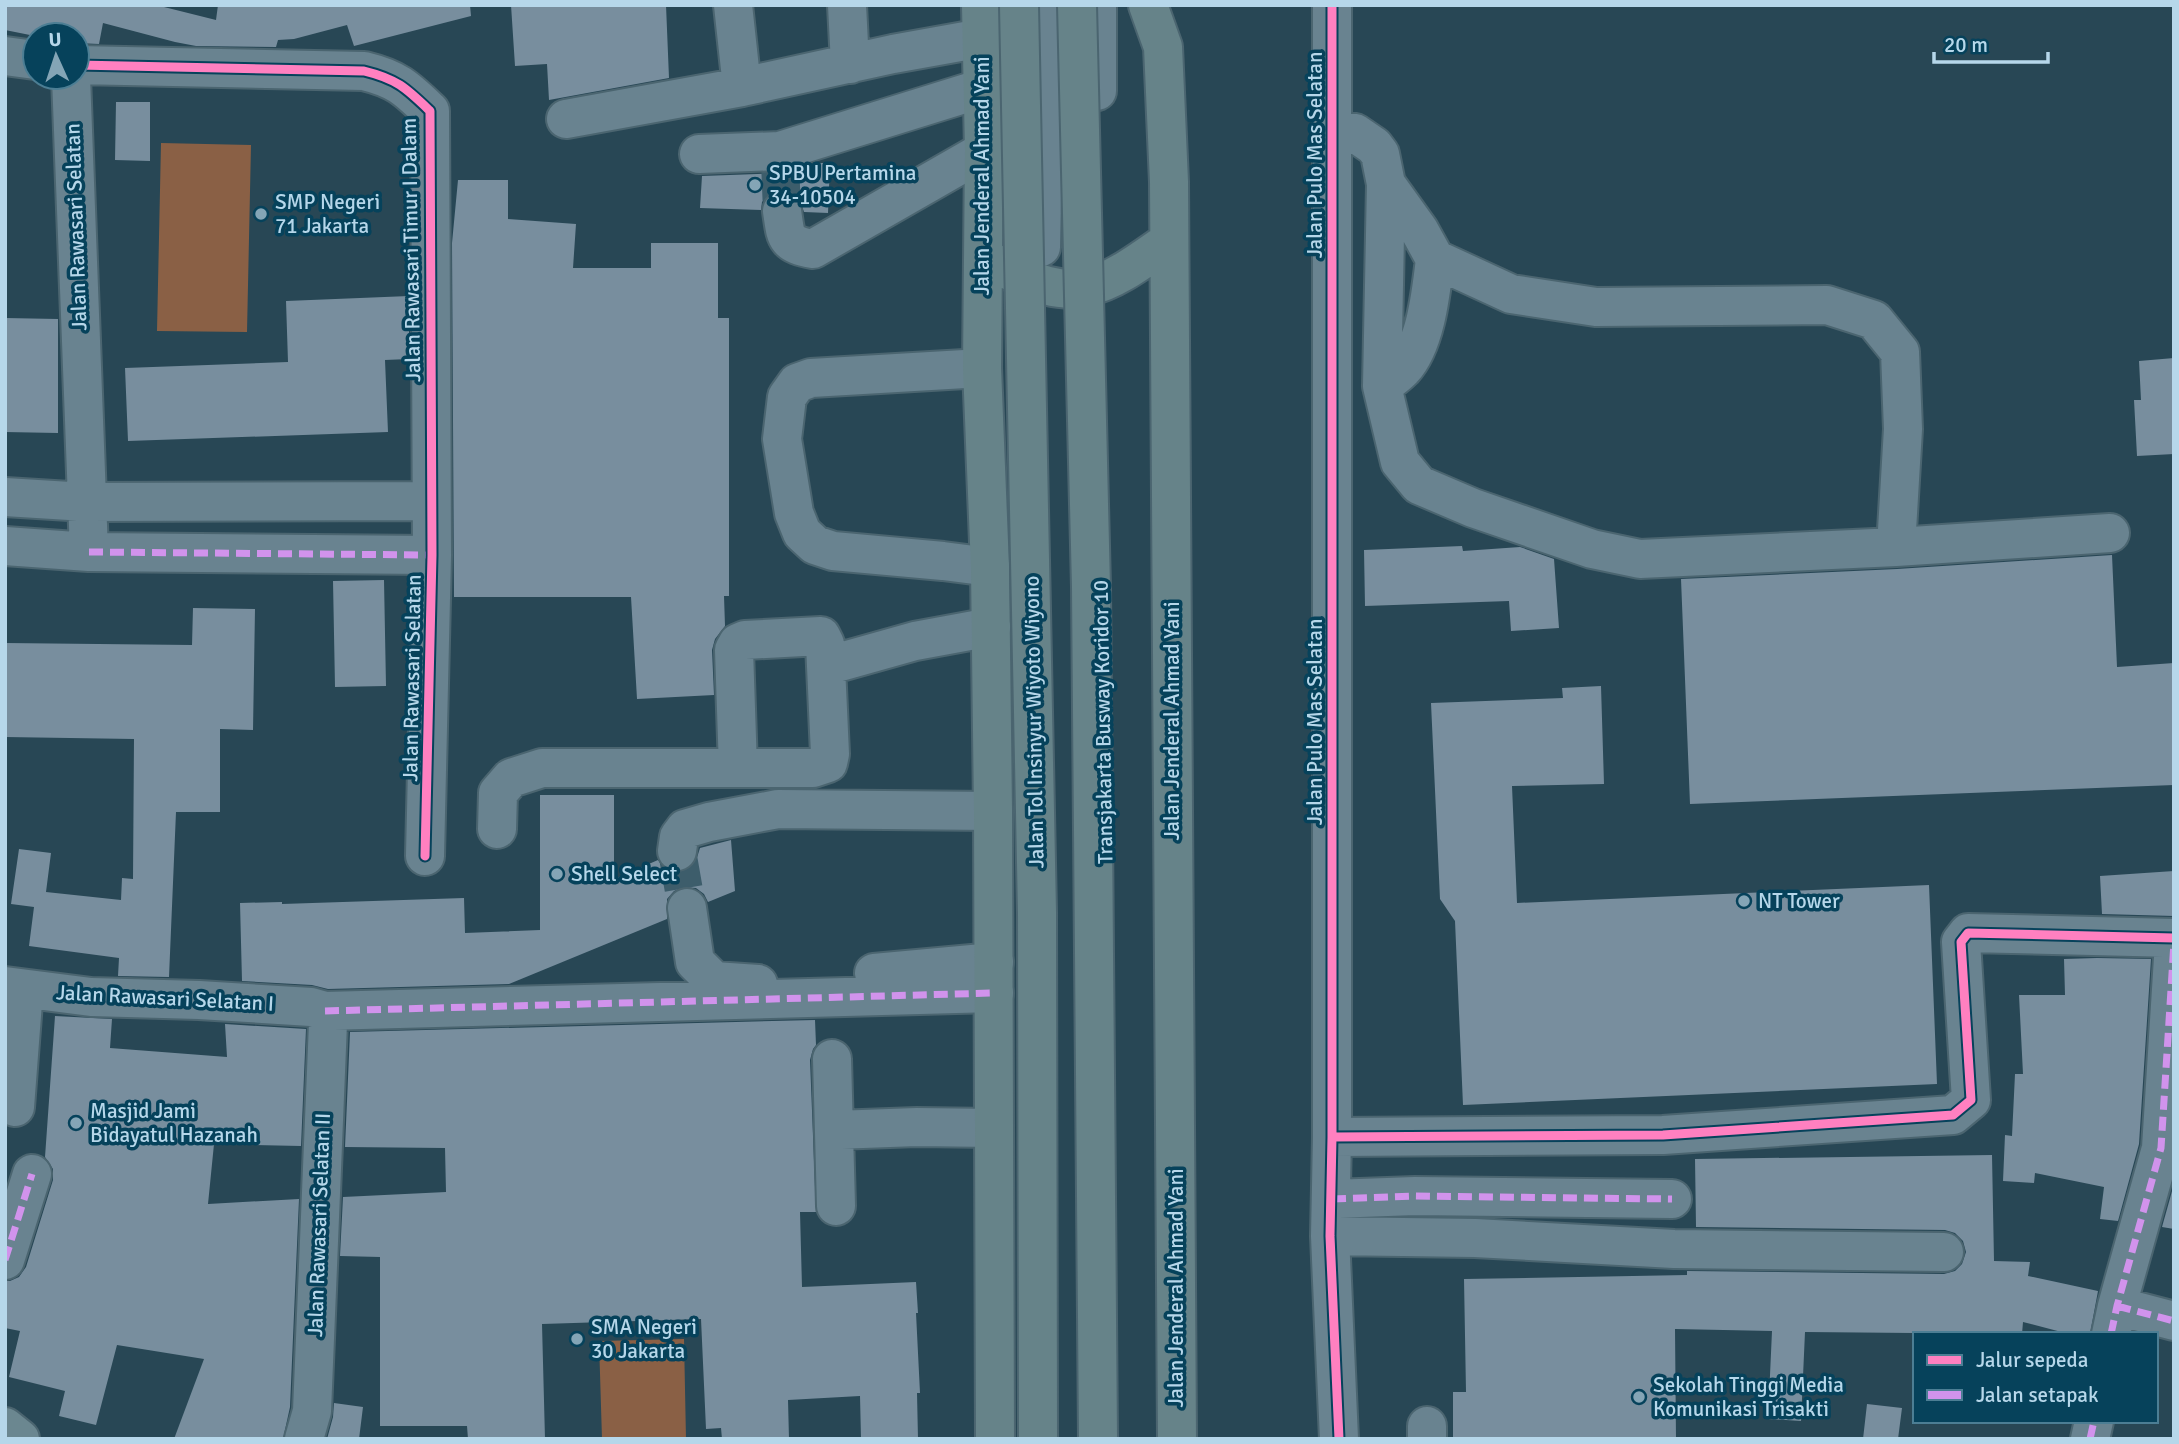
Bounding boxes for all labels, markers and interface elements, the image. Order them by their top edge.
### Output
north arrow [21,21,91,91]
scale bar [1934,21,2048,65]
text: U [48,28,62,52]
text: 20 m [1944,32,1988,58]
street label: Jalan Pulo Mas Selatan [1302,52,1328,258]
street label: Jalan Jenderal Ahmad Yani [969,56,995,296]
street label: Jalan Rawasari Timur I Dalam [396,118,426,382]
street label: Jalan Rawasari Selatan [59,123,93,331]
place label: SPBU Pertamina 34-10504 [769,160,917,210]
marker: SPBU Pertamina 34-10504 [747,177,763,193]
place label: SMP Negeri 71 Jakarta [275,189,380,239]
marker: SMP Negeri 71 Jakarta [253,206,269,222]
street label: Jalan Rawasari Selatan [397,574,427,782]
street label: Jalan Tol Insinyur Wiyoto Wiyono [1018,576,1050,868]
street label: Transjakarta Busway Koridor 10 [1088,580,1118,864]
street label: Jalan Jenderal Ahmad Yani [1159,601,1185,841]
street label: Jalan Pulo Mas Selatan [1302,619,1328,825]
place label: Shell Select [571,861,677,887]
marker: Shell Select [549,866,565,882]
place label: NT Tower [1758,888,1840,914]
marker: NT Tower [1736,893,1752,909]
street label: Jalan Rawasari Selatan I [55,979,275,1017]
place label: Masjid Jami Bidayatul Hazanah [90,1098,258,1148]
street label: Jalan Rawasari Selatan II [302,1112,336,1338]
marker: Masjid Jami Bidayatul Hazanah [68,1115,84,1131]
street label: Jalan Jenderal Ahmad Yani [1163,1168,1189,1408]
place label: SMA Negeri 30 Jakarta [591,1314,697,1364]
marker: SMA Negeri 30 Jakarta [569,1331,585,1347]
legend [1913,1332,2158,1423]
text: Jalur sepeda [1976,1347,2088,1373]
place label: Sekolah Tinggi Media Komunikasi Trisakti [1653,1372,1844,1422]
text: Jalan setapak [1976,1382,2099,1408]
marker: Sekolah Tinggi Media Komunikasi Trisakti [1631,1389,1647,1405]

